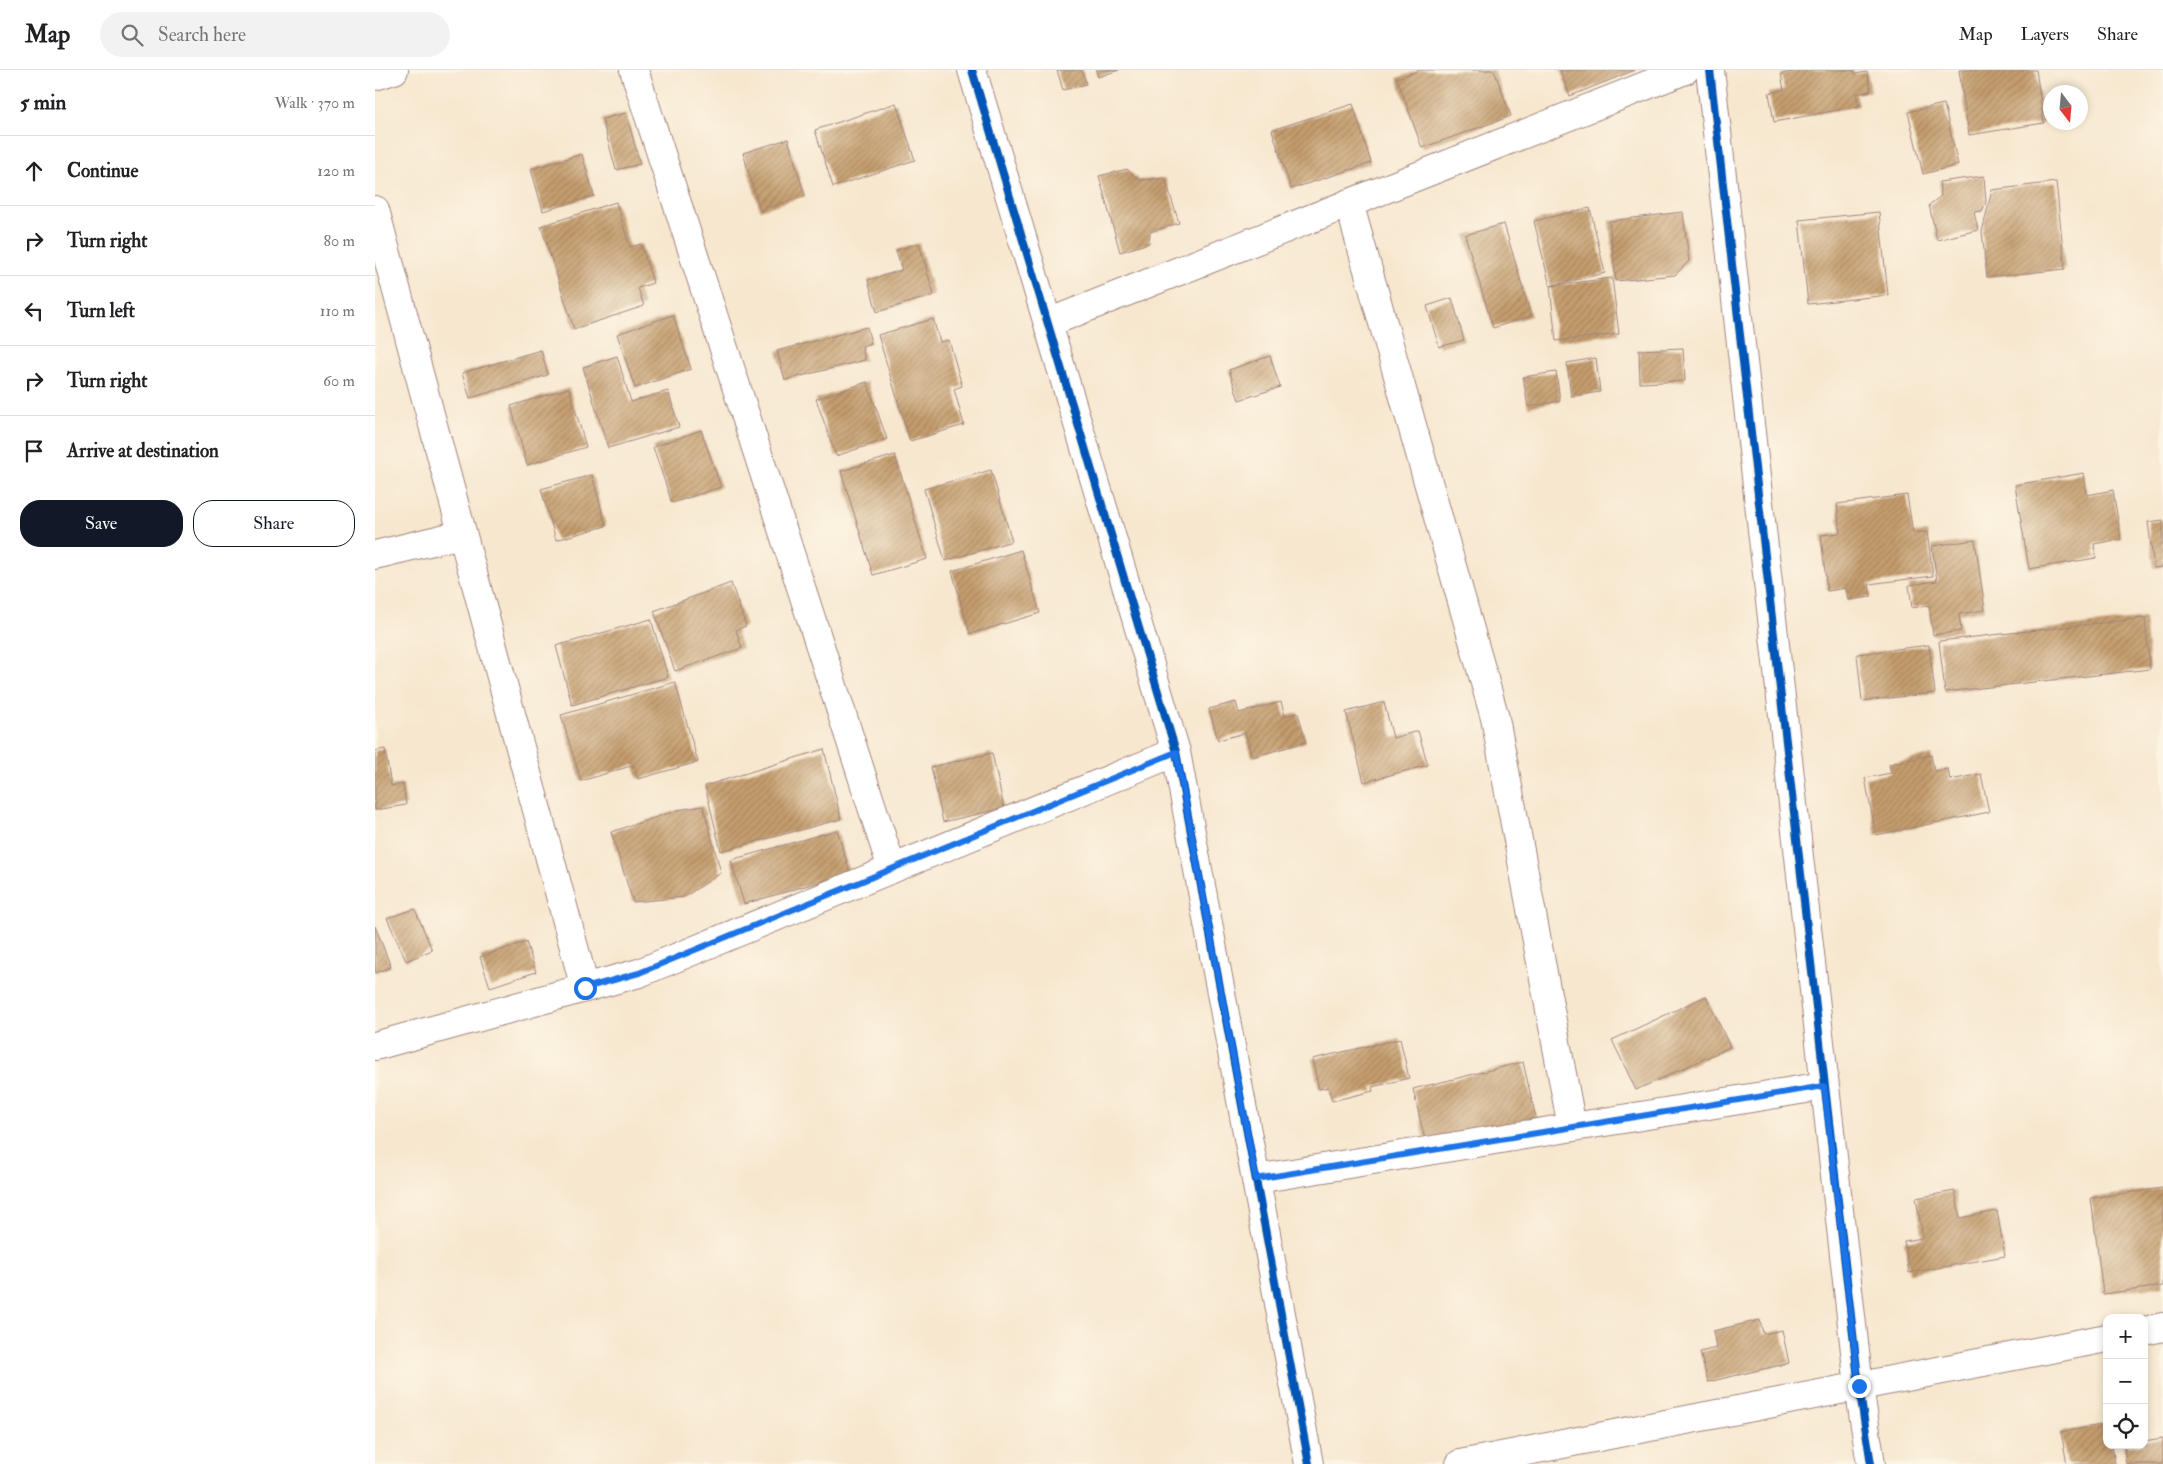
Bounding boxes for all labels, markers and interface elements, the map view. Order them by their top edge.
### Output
search box [100,12,450,57]
text: Map [25,19,70,50]
icon: search [118,21,146,49]
text: Search here [158,23,246,47]
text: Map [1959,23,1993,46]
text: Layers [2021,23,2069,46]
text: Share [2097,23,2138,46]
north arrow [2043,85,2088,130]
text: 5 min [20,89,66,116]
text: Walk · 370 m [274,93,355,113]
icon: ahead [20,157,48,185]
text: Continue [67,159,138,183]
text: 120 m [317,161,355,181]
icon: right [20,227,48,255]
text: Turn right [67,229,147,253]
text: 80 m [324,231,355,251]
icon: left [20,297,48,325]
text: Turn left [67,299,135,323]
text: 110 m [320,301,355,321]
icon: right [20,367,48,395]
text: Turn right [67,369,147,393]
text: 60 m [323,371,355,391]
icon: arrive [20,437,48,465]
text: Arrive at destination [67,439,219,463]
button: Save [20,500,183,547]
button: Share [193,500,355,547]
route start [574,977,597,1000]
map controls [2103,1314,2148,1449]
button: + [2103,1314,2148,1359]
button: − [2103,1359,2148,1404]
route end [1848,1375,1871,1398]
button: locate [2103,1404,2148,1449]

